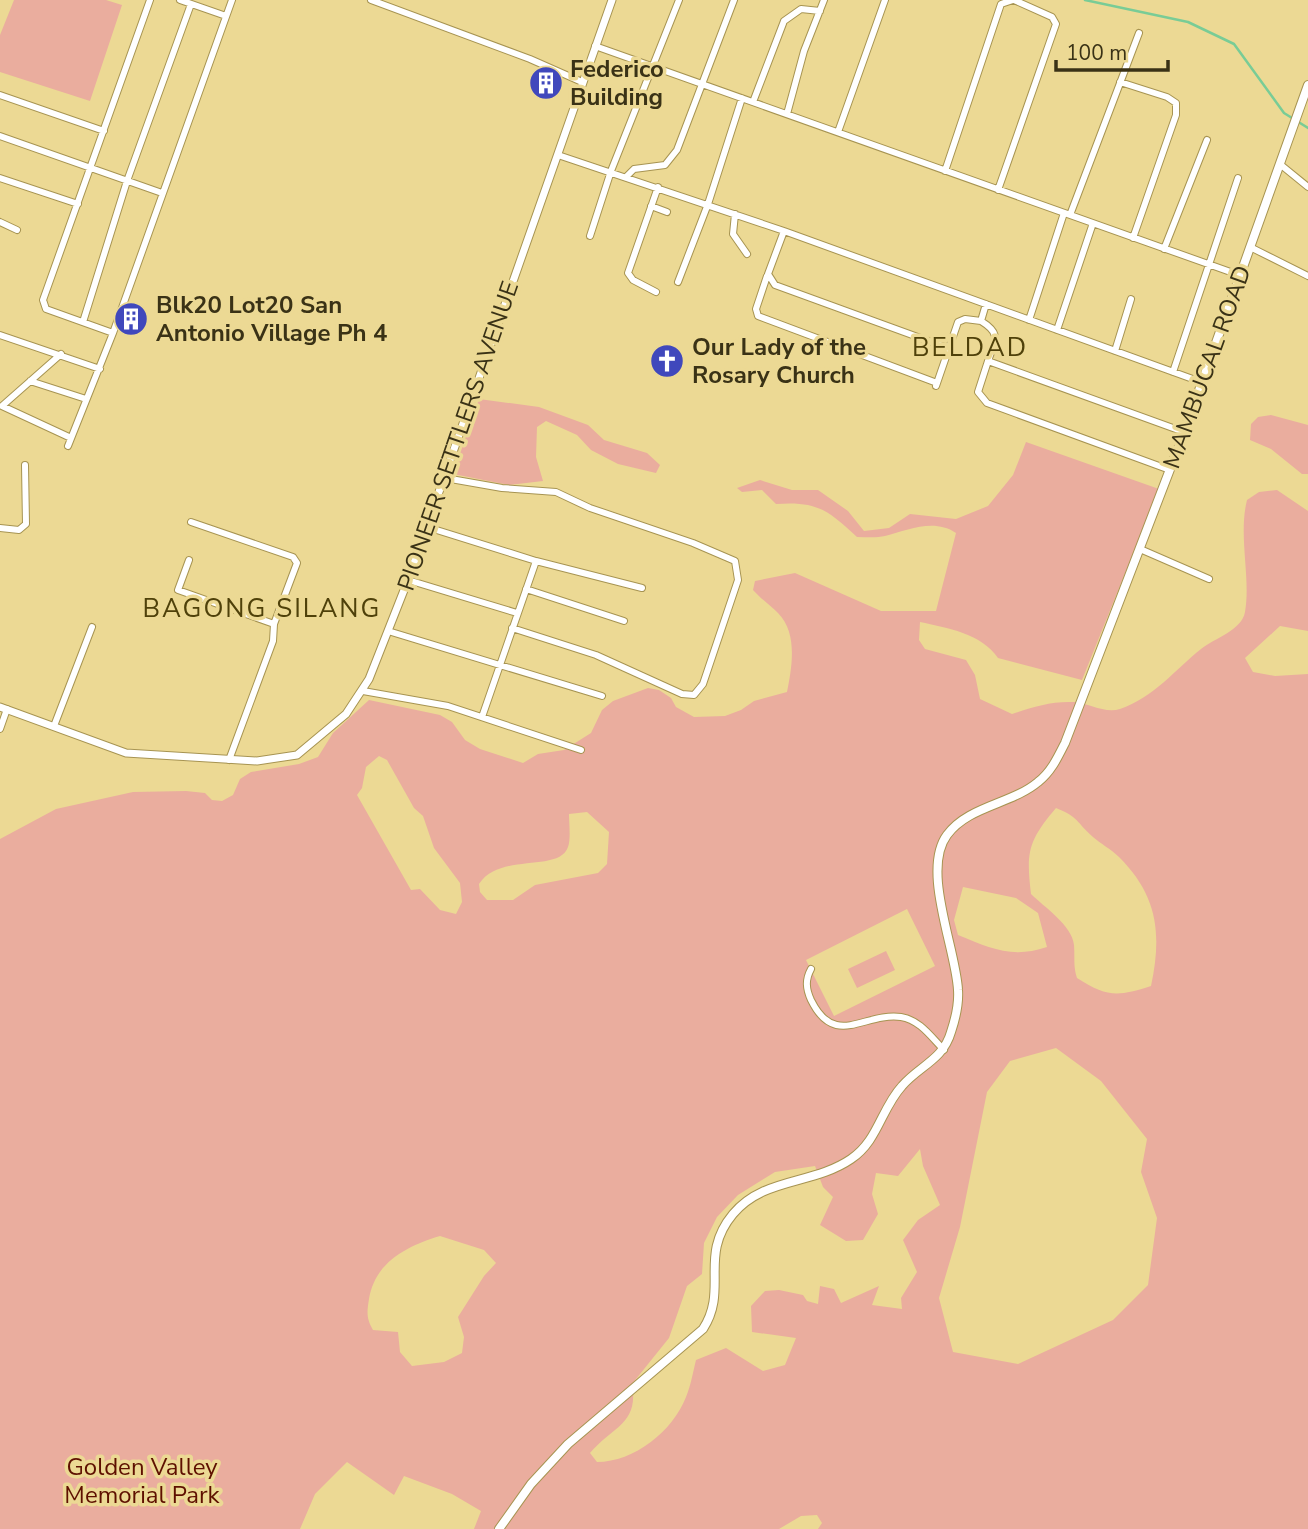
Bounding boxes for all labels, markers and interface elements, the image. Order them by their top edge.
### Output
scale bar [1056,28,1168,72]
text: 100 m [1066,39,1127,67]
place label: Federico Building [570,53,664,113]
building icon: Federico Building [527,64,565,102]
street label: MAMBUCAL ROAD [1155,261,1259,473]
street label: PIONEER SETTLERS AVENUE [390,277,526,595]
place label: Blk20 Lot20 San Antonio Village Ph 4 [156,289,388,349]
building icon: Blk20 Lot20 San Antonio Village Ph 4 [112,300,150,338]
district label: BELDAD [912,330,1028,365]
place label: Our Lady of the Rosary Church [692,331,866,391]
church icon: Our Lady of the Rosary Church [648,342,686,380]
district label: BAGONG SILANG [143,591,381,626]
park label: Golden Valley Memorial Park [64,1451,221,1511]

